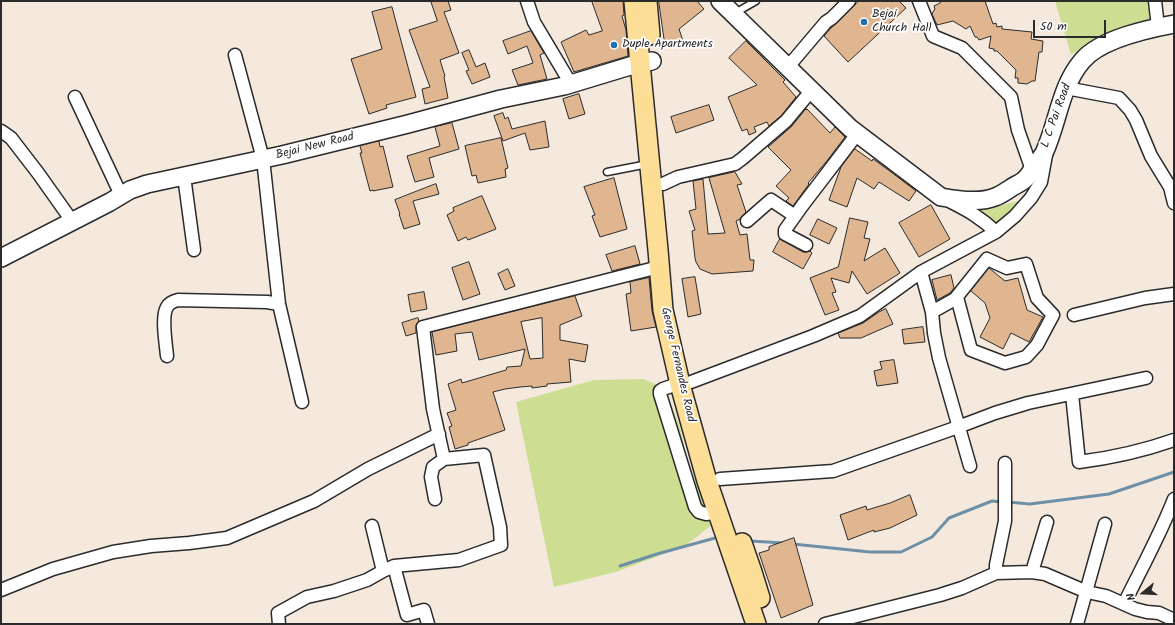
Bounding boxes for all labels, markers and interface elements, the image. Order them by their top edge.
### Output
place label: Bejai Church Hall [872,8,931,36]
scale bar [1035,12,1108,38]
marker: Bejai Church Hall [859,17,869,27]
text: 50 m [1040,17,1067,36]
place label: Duple Apartments [622,38,713,52]
marker: Duple Apartments [609,40,619,50]
street label: L C Pai Road [1039,82,1075,150]
street label: Bejai New Road [275,130,355,164]
street label: George Fernandes Road [657,306,697,424]
north arrow [1123,573,1163,613]
text: N [1122,591,1141,603]

